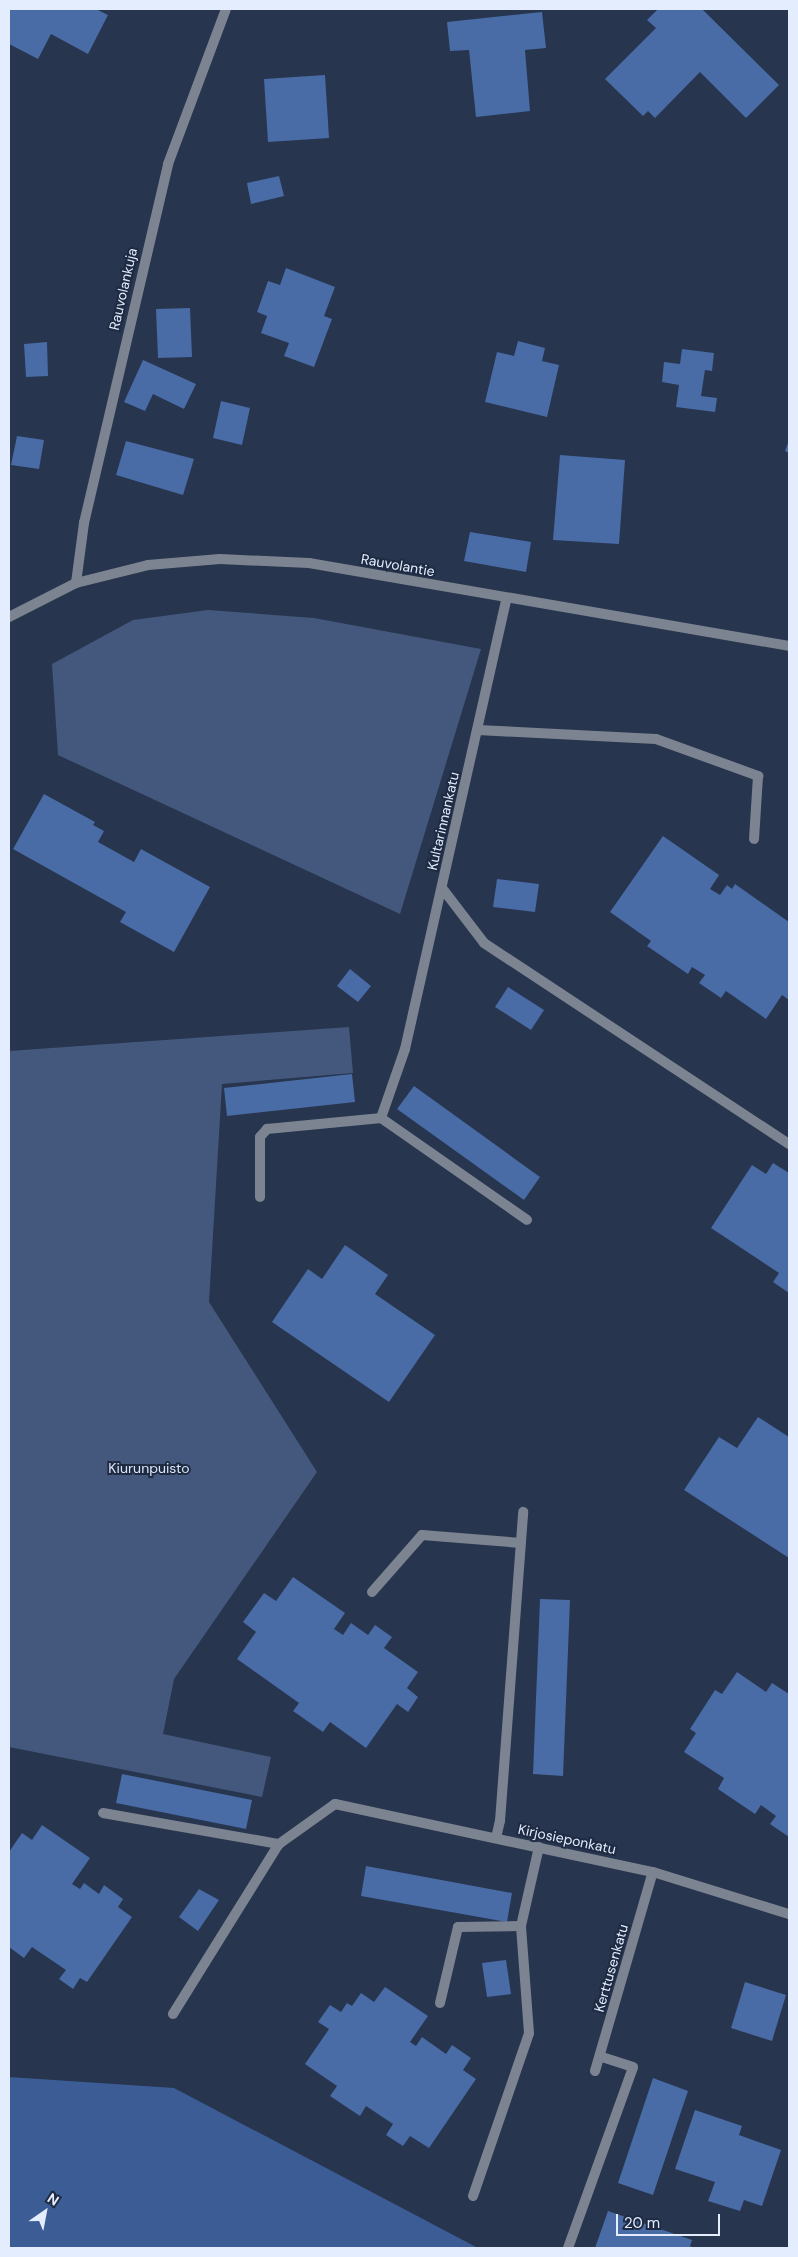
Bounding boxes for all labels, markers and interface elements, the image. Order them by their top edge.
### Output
street label: Rauvolankuja [105,246,141,332]
street label: Rauvolantie [360,550,436,580]
street label: Kultarinnankatu [424,770,462,872]
park label: Kiurunpuisto [108,1460,190,1476]
street label: Kirjosieponkatu [516,1820,618,1858]
street label: Kerttusenkatu [590,1922,632,2014]
north arrow [20,2187,70,2237]
text: N [44,2189,62,2210]
scale bar [618,2204,722,2236]
text: 20 m [624,2213,660,2233]

